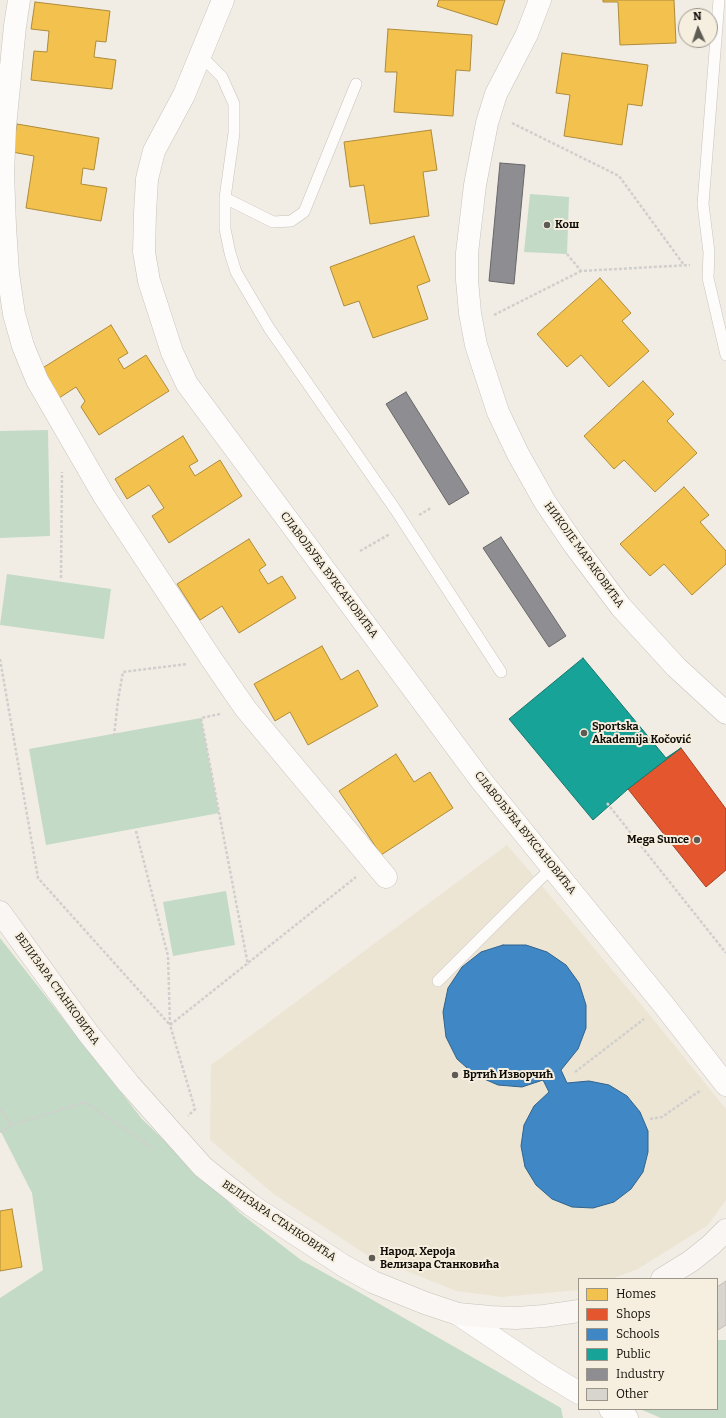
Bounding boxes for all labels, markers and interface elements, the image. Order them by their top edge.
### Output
north arrow [678,8,718,48]
text: N [693,10,702,23]
place label: Кош [555,218,579,232]
marker: Кош [542,220,552,230]
street label: НИКОЛЕ МАРАКОВИЋА [541,500,627,610]
street label: СЛАВОЉУБА ВУКСАНОВИЋА [277,510,381,640]
place label: Sportska Akademija Kočović [592,720,691,746]
marker: Sportska Akademija Kočović [579,728,589,738]
street label: СЛАВОЉУБА ВУКСАНОВИЋА [471,769,579,897]
place label: Mega Sunce [627,833,689,847]
marker: Mega Sunce [692,835,702,845]
street label: ВЕЛИЗАРА СТАНКОВИЋА [12,930,102,1048]
place label: Вртић Изворчић [463,1068,553,1082]
marker: Вртић Изворчић [450,1070,460,1080]
street label: ВЕЛИЗАРА СТАНКОВИЋА [219,1178,339,1264]
place label: Народ. Хероја Велизара Станковића [380,1245,499,1271]
marker: Народ. Хероја Велизара Станковића [367,1253,377,1263]
legend [578,1278,718,1410]
text: Homes [616,1287,656,1301]
text: Shops [616,1307,650,1321]
text: Schools [616,1327,659,1341]
text: Public [616,1347,651,1361]
text: Industry [616,1367,664,1381]
text: Other [616,1387,648,1401]

